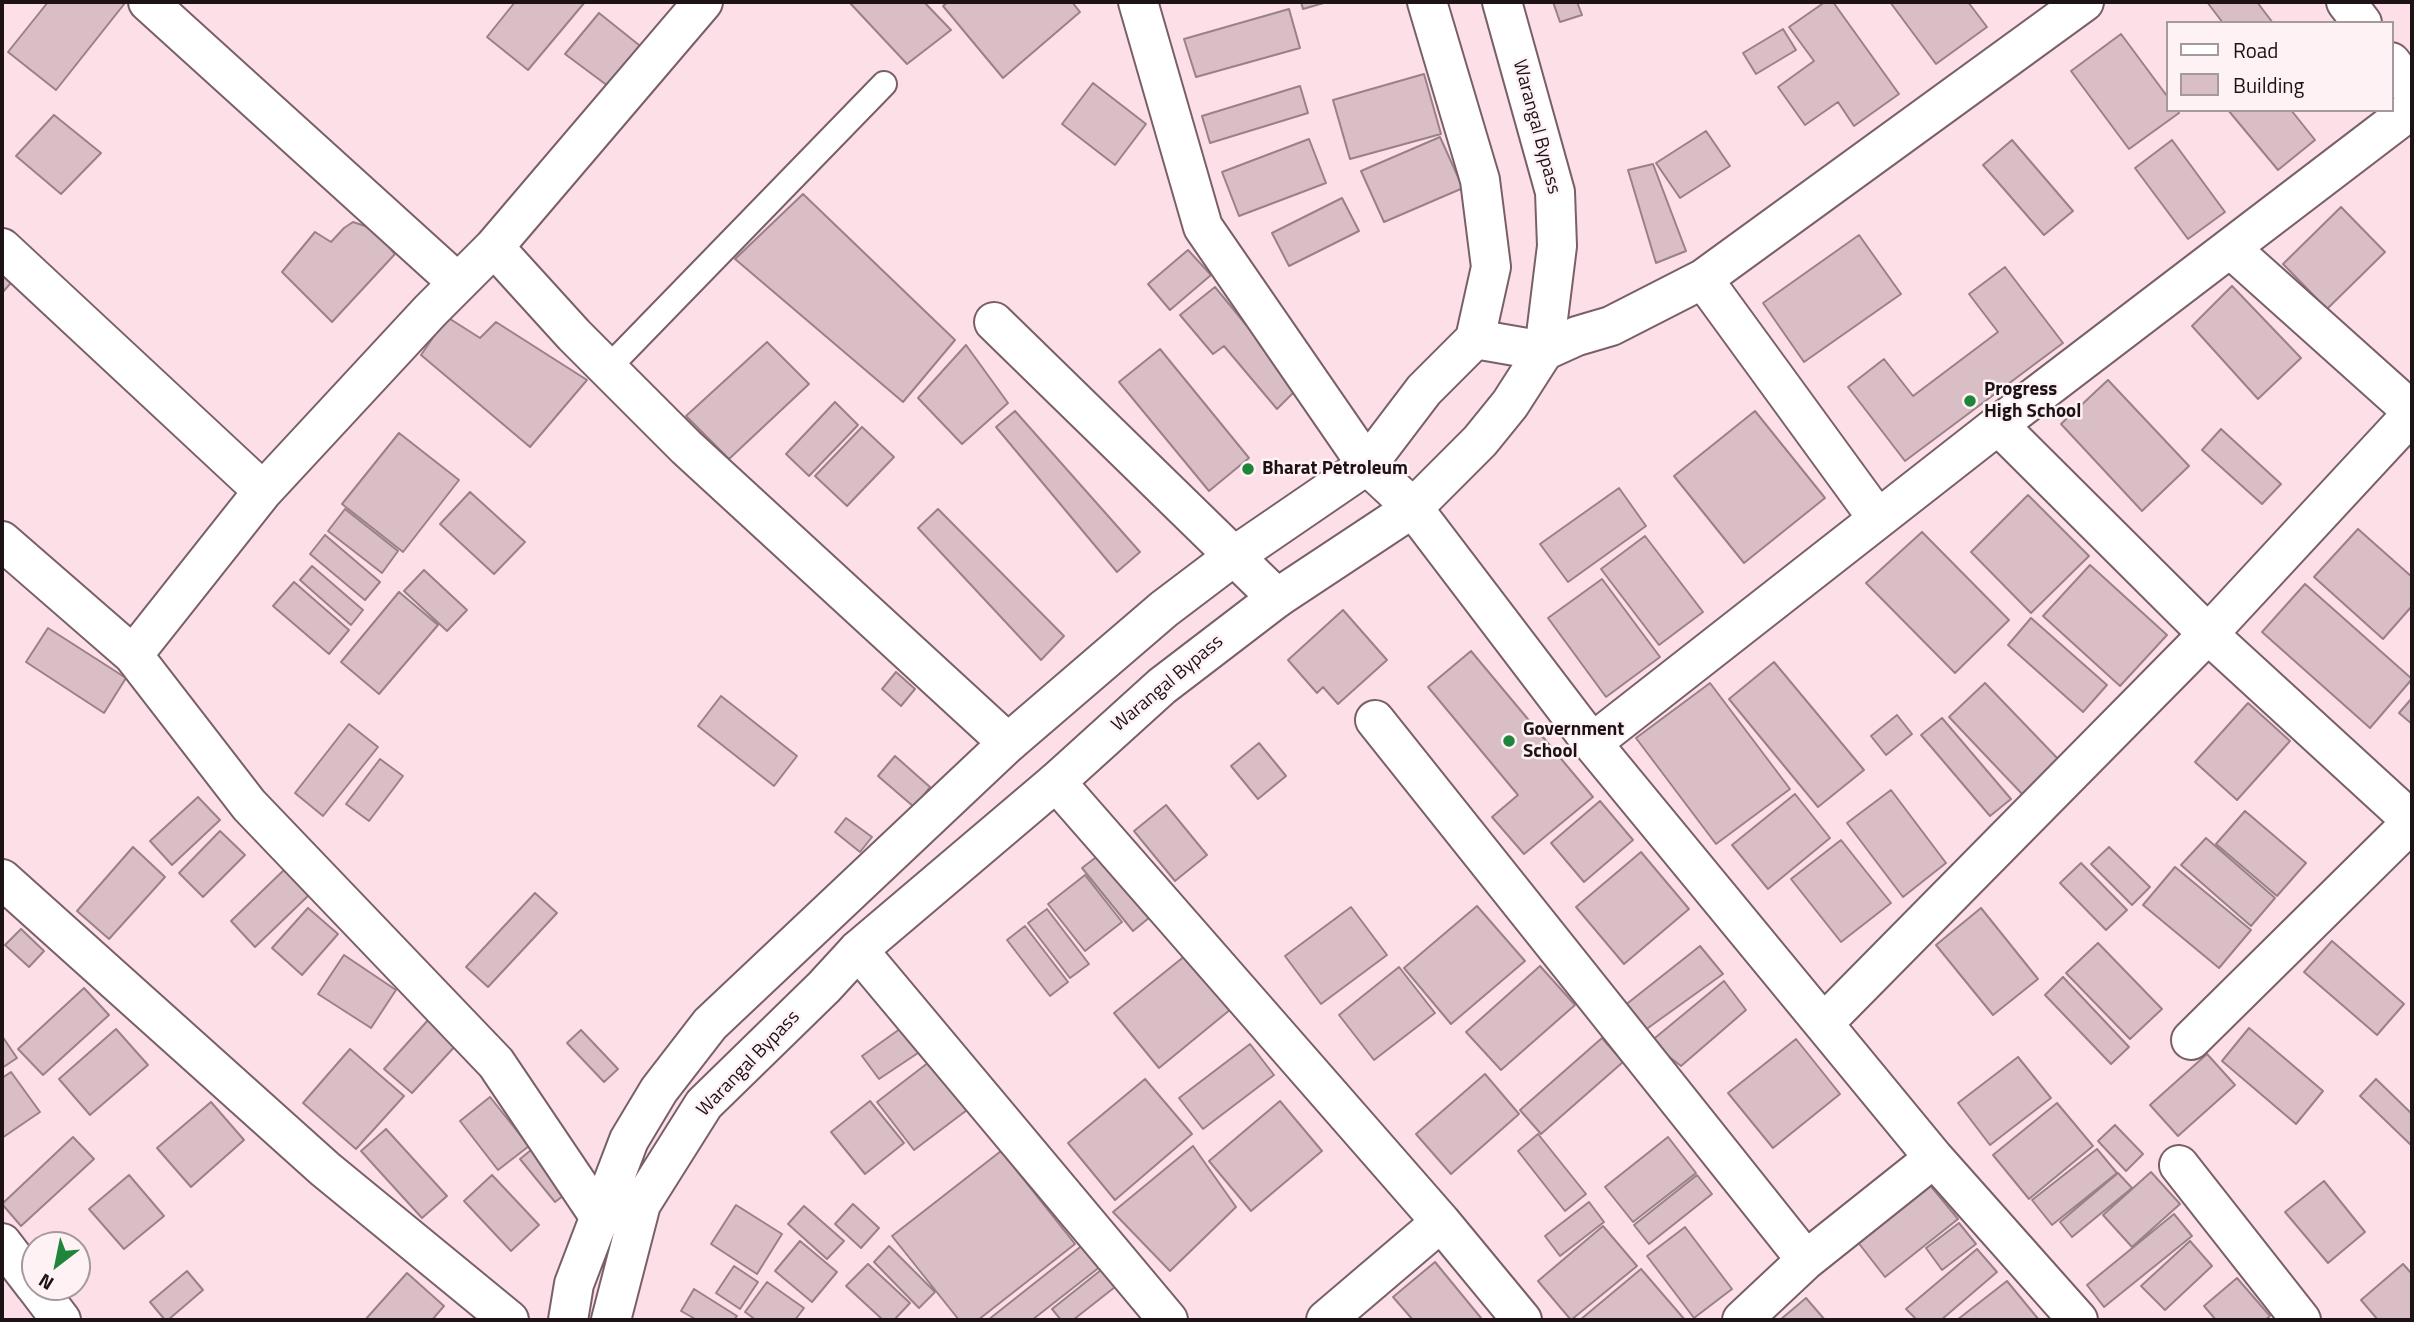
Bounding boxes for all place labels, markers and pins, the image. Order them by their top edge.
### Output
place label: Progress High School [1984,379,2081,423]
marker: Progress High School [1962,393,1978,409]
place label: Bharat Petroleum [1262,458,1408,480]
marker: Bharat Petroleum [1240,461,1256,477]
place label: Government School [1523,719,1624,763]
marker: Government School [1501,733,1517,749]

